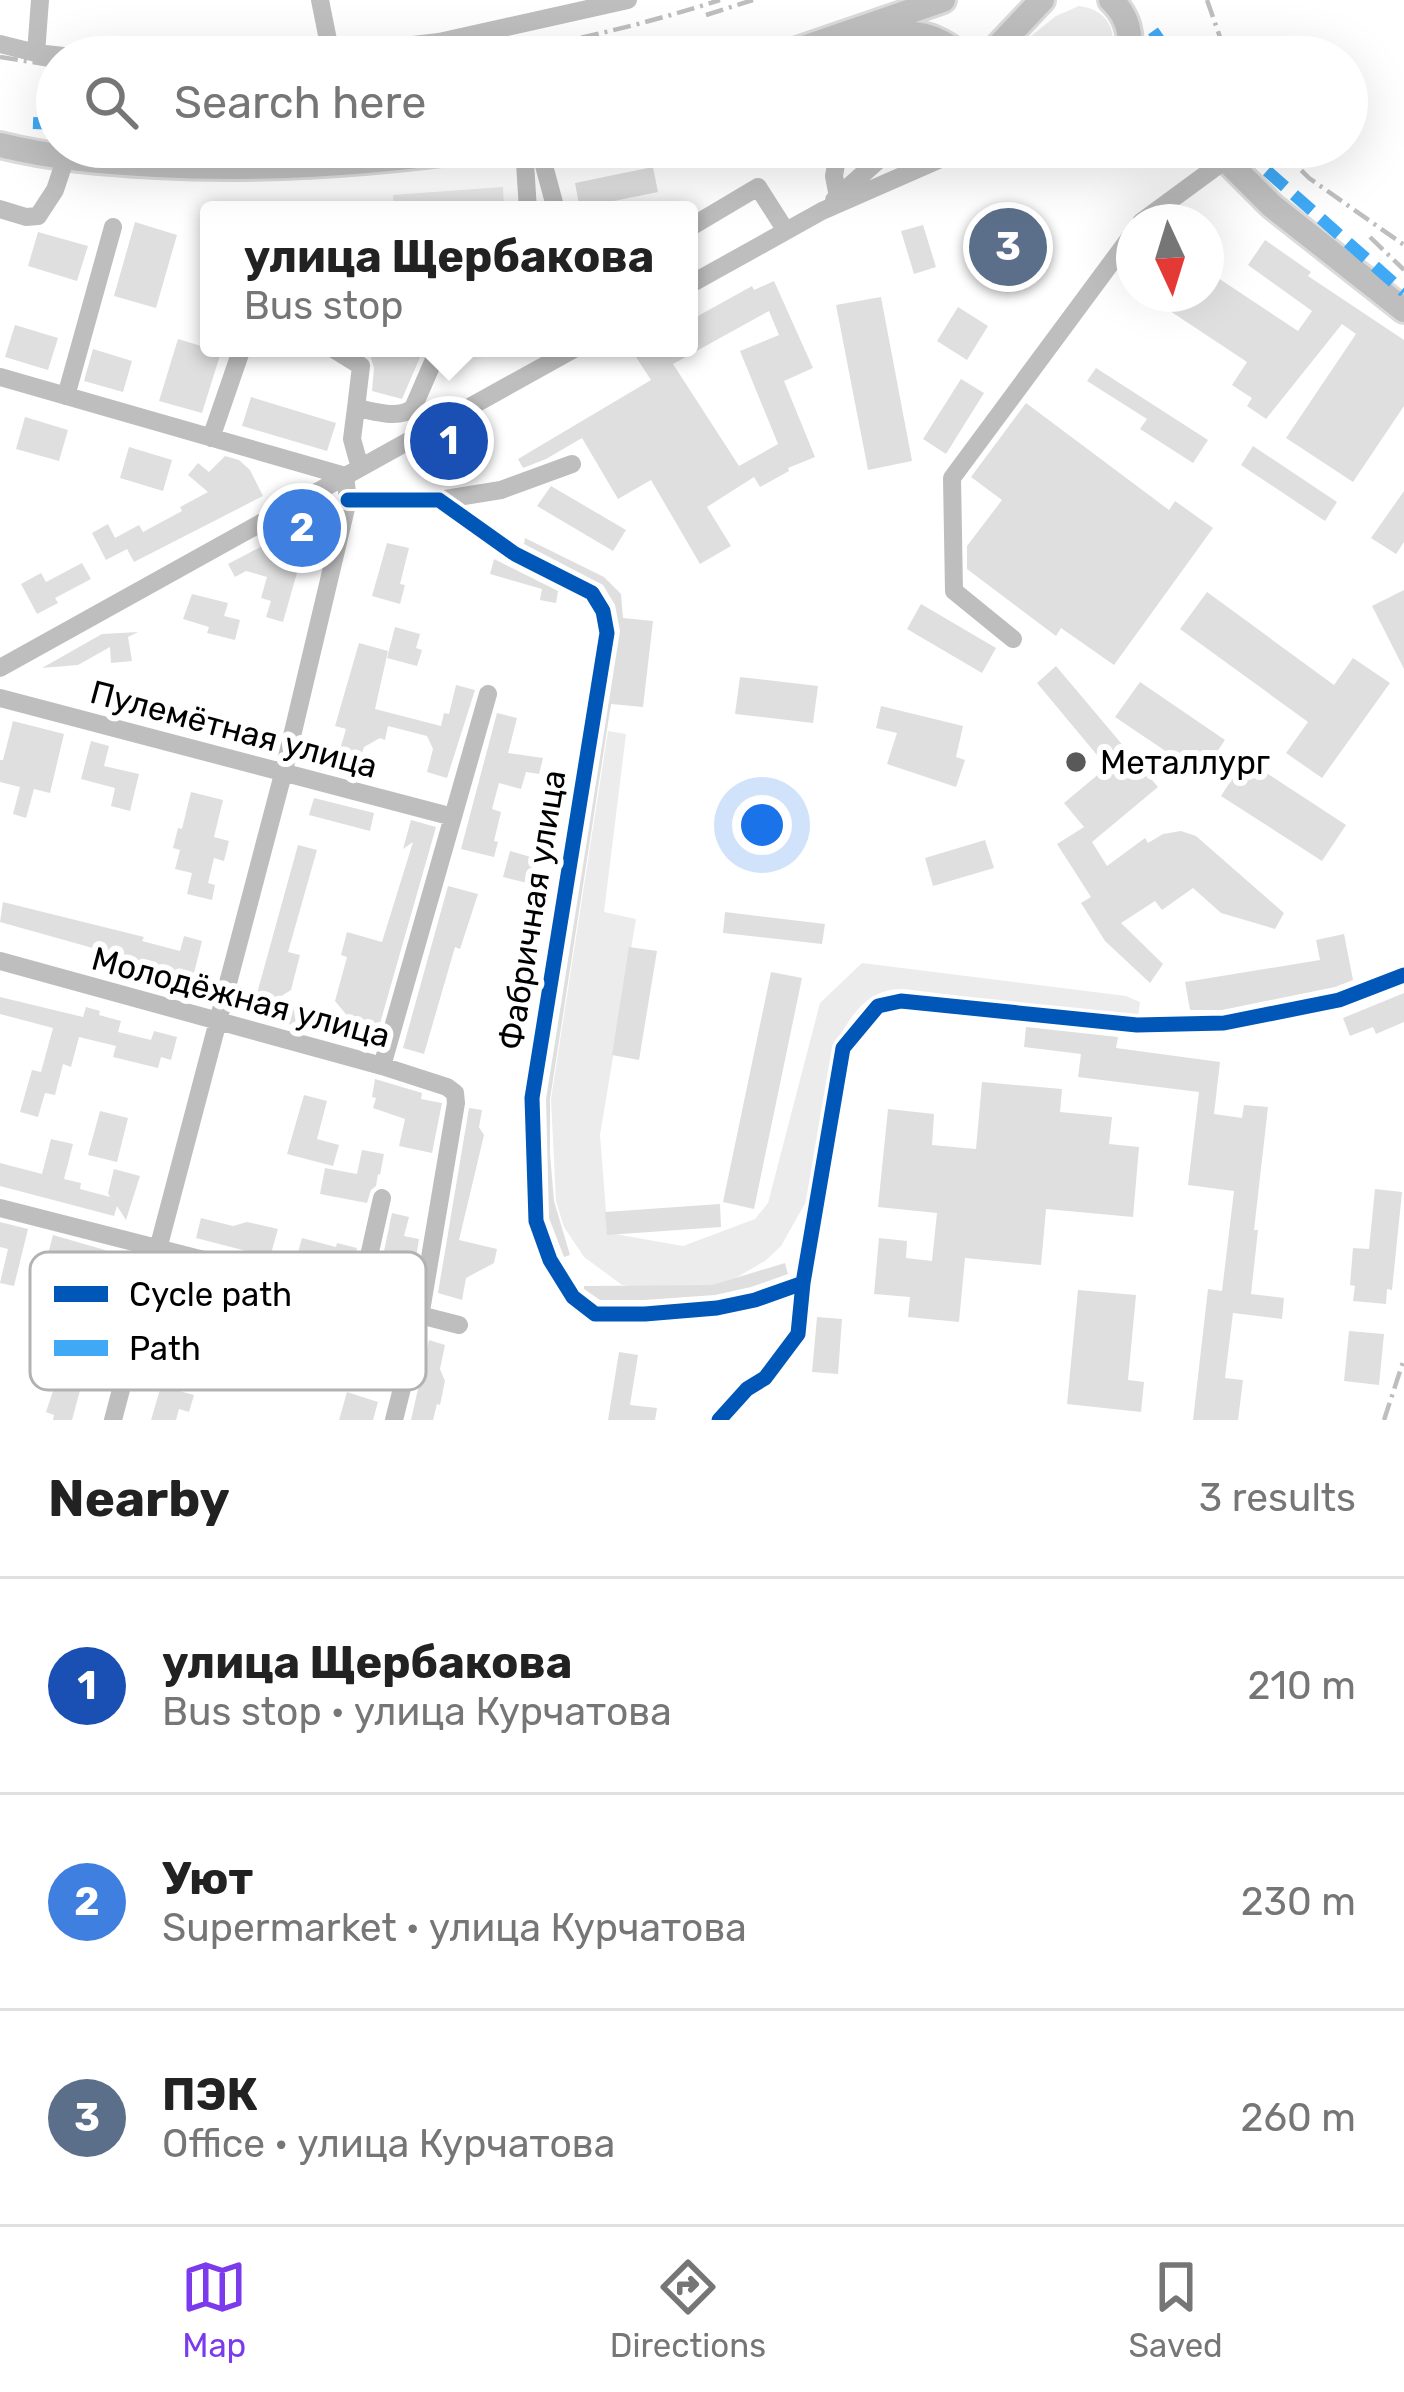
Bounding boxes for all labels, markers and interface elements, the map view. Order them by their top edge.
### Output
search box [36,36,1368,168]
icon: search [78,69,144,135]
text: Search here [174,76,426,129]
popup [200,201,698,357]
pin: 3 [969,202,1047,292]
north arrow [1116,204,1224,312]
text: улица Щербакова [244,230,654,283]
text: Bus stop [244,283,404,329]
pin: 1 [410,396,488,486]
pin: 2 [263,483,341,573]
street label: Пулемётная улица [86,672,382,786]
place label: Металлург [1100,743,1270,782]
marker: Металлург [1063,749,1089,775]
street label: Фабричная улица [491,767,573,1053]
your location [732,795,792,855]
street label: Молодёжная улица [88,938,394,1056]
legend [30,1252,426,1390]
text: Cycle path [129,1275,292,1314]
text: Path [129,1329,201,1368]
text: Nearby [48,1468,230,1529]
text: 3 results [1199,1475,1356,1521]
text: улица Щербакова [162,1636,572,1689]
text: 1 [77,1663,97,1709]
text: 210 m [1247,1663,1356,1709]
text: Bus stop · улица Курчатова [162,1689,672,1735]
text: Уют [162,1852,253,1905]
text: 2 [74,1879,100,1925]
text: 230 m [1241,1879,1356,1925]
text: Supermarket · улица Курчатова [162,1905,747,1951]
text: ПЭК [162,2068,258,2121]
text: 3 [74,2095,100,2141]
text: 260 m [1241,2095,1356,2141]
text: Office · улица Курчатова [162,2121,615,2167]
tab: Map [181,2254,247,2365]
tab: Directions [610,2254,766,2365]
tab: Saved [1129,2254,1223,2365]

